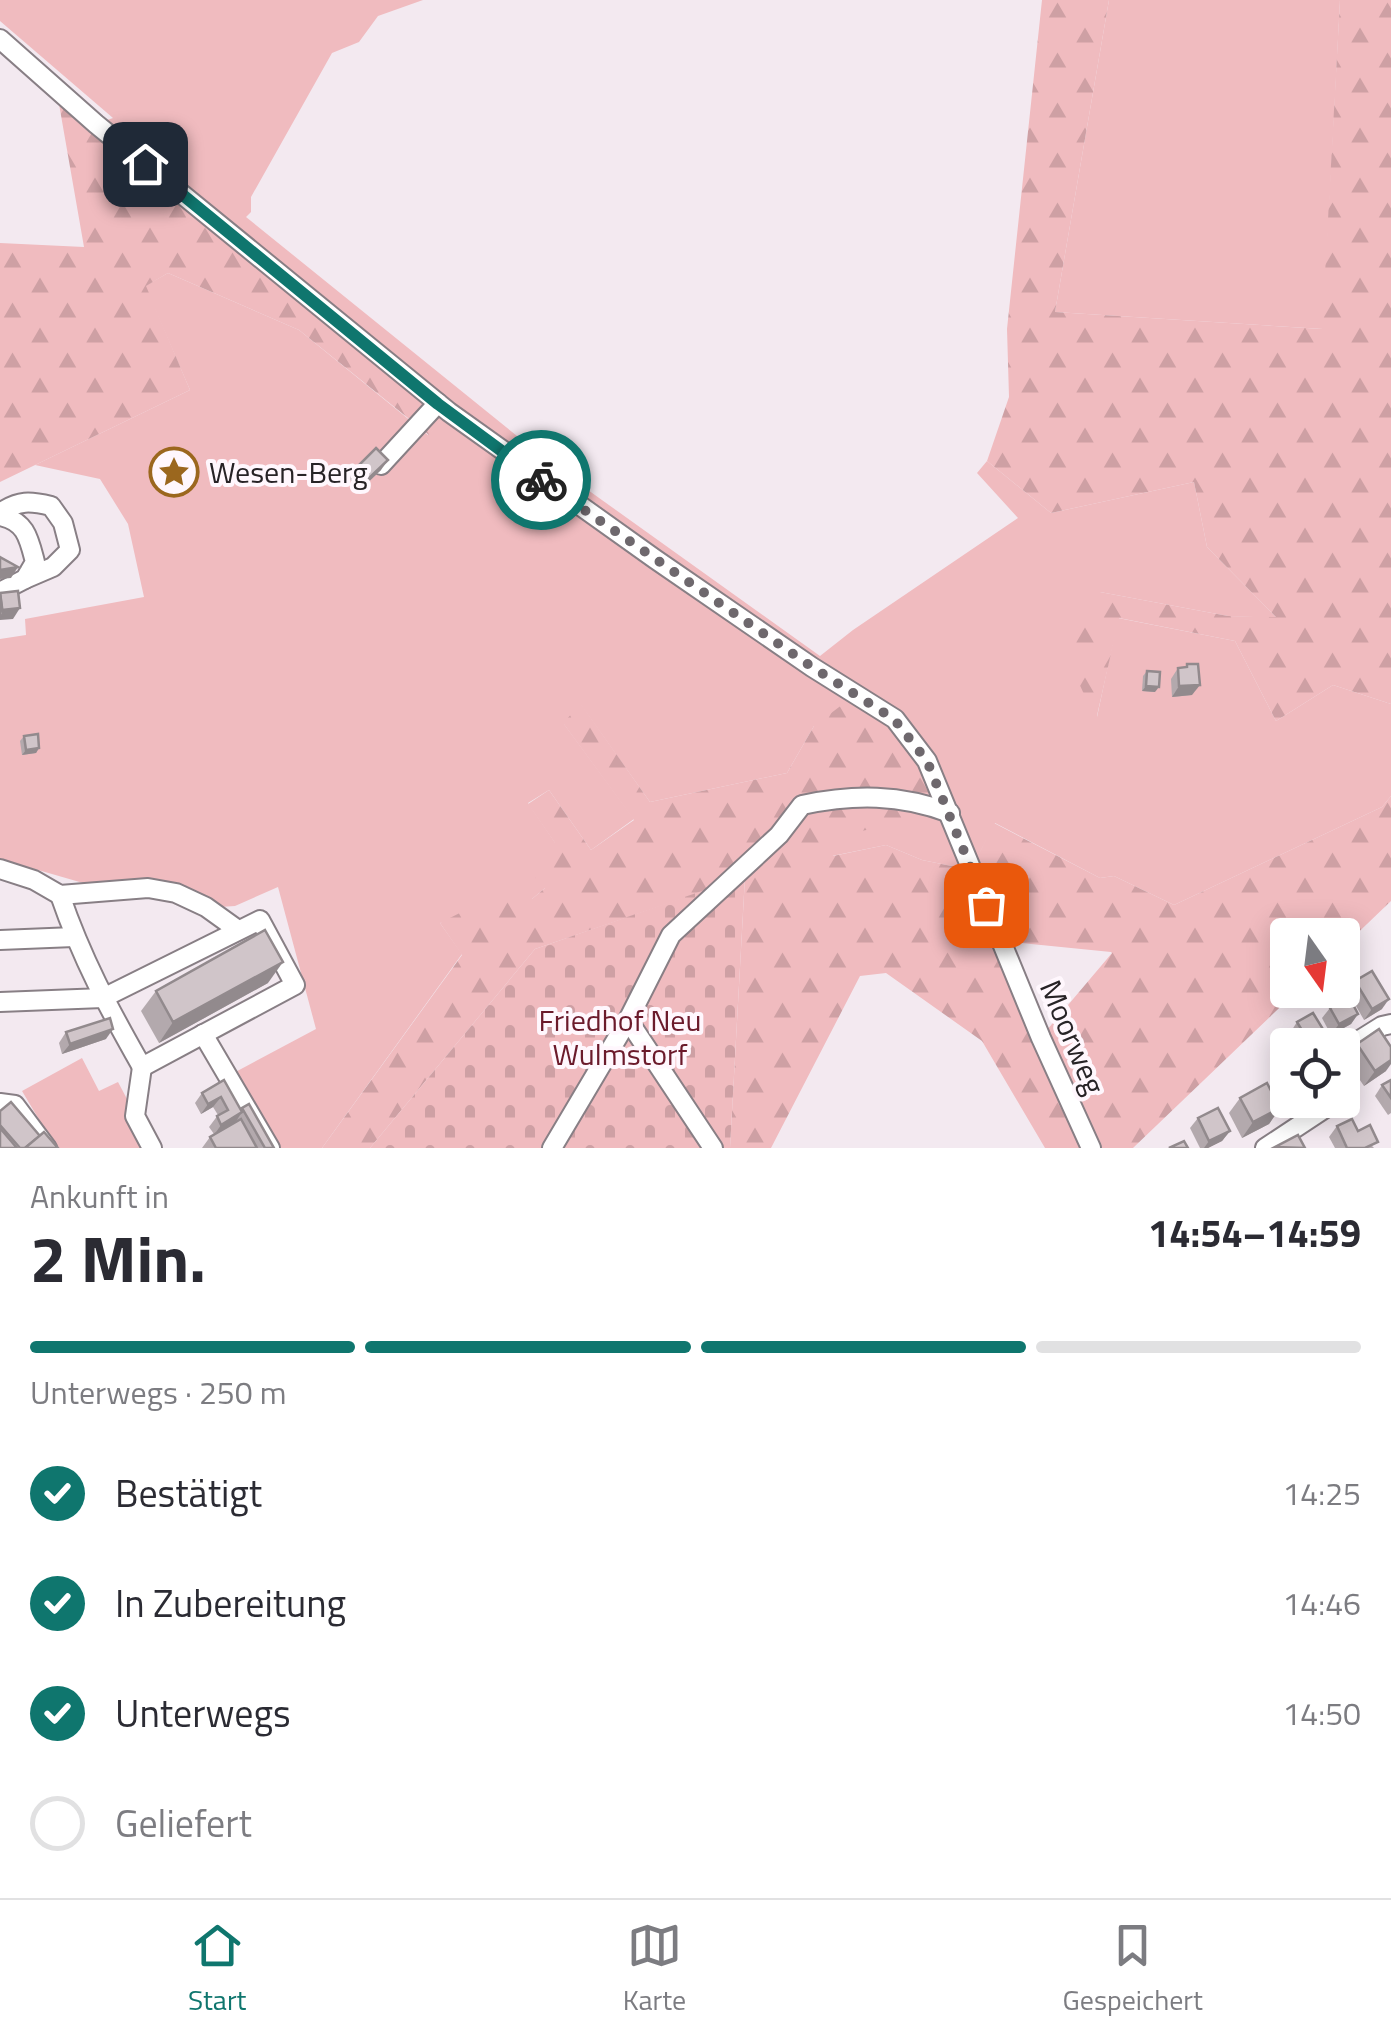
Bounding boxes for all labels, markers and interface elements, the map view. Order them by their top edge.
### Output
pin [103,122,188,207]
icon: home [118,137,173,192]
courier [491,430,591,530]
place icon: Wesen-Berg [148,446,200,498]
place label: Wesen-Berg [209,449,368,495]
icon: bike [514,453,569,508]
pin [944,863,1029,948]
icon: bag [959,878,1014,933]
north arrow [1270,918,1360,1008]
map controls [1270,918,1360,1118]
street label: Moorweg [1028,973,1118,1101]
park label: Friedhof Neu Wulmstorf [539,997,701,1077]
button: locate [1270,1028,1360,1118]
text: Ankunft in [30,1172,169,1220]
text: 14:54–14:59 [1148,1204,1361,1262]
text: 2 Min. [30,1208,206,1307]
text: Unterwegs · 250 m [30,1368,286,1416]
text: Bestätigt [115,1464,262,1522]
icon: check [30,1466,85,1521]
text: 14:25 [1282,1469,1361,1517]
text: In Zubereitung [115,1574,346,1632]
icon: check [30,1576,85,1631]
text: 14:46 [1282,1579,1361,1627]
text: Unterwegs [115,1684,291,1742]
icon: check [30,1686,85,1741]
text: 14:50 [1282,1689,1361,1737]
text: Geliefert [115,1794,252,1852]
tab: Start [188,1918,246,2021]
tab: Karte [623,1918,686,2021]
tab: Gespeichert [1063,1918,1203,2021]

